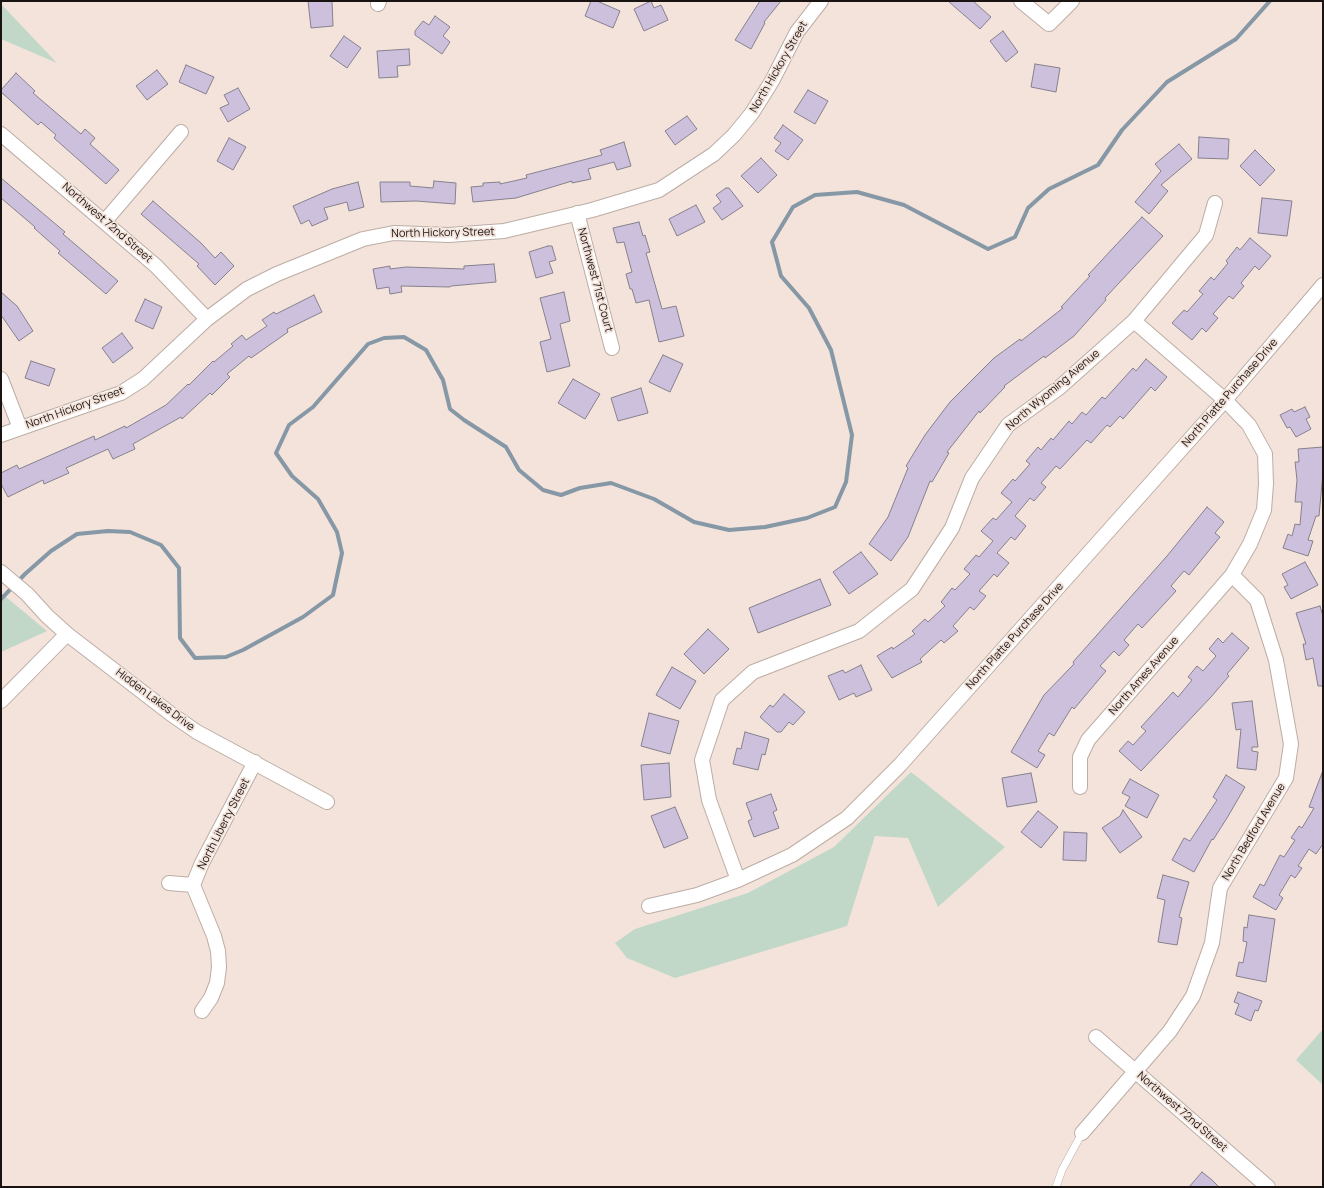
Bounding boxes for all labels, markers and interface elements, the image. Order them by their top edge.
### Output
street label: North Hickory Street [747,19,811,115]
street label: Northwest 72nd Street [59,180,155,266]
street label: North Hickory Street [391,225,495,241]
street label: Northwest 71st Court [575,226,615,334]
street label: North Platte Purchase Drive [1179,336,1281,450]
street label: North Wyoming Avenue [1003,347,1103,433]
street label: North Hickory Street [24,384,126,432]
street label: North Platte Purchase Drive [964,580,1066,692]
street label: North Ames Avenue [1106,634,1182,718]
street label: Hidden Lakes Drive [113,666,197,734]
street label: North Liberty Street [195,776,253,872]
street label: North Bedford Avenue [1220,781,1288,883]
street label: Northwest 72nd Street [1134,1069,1230,1155]

